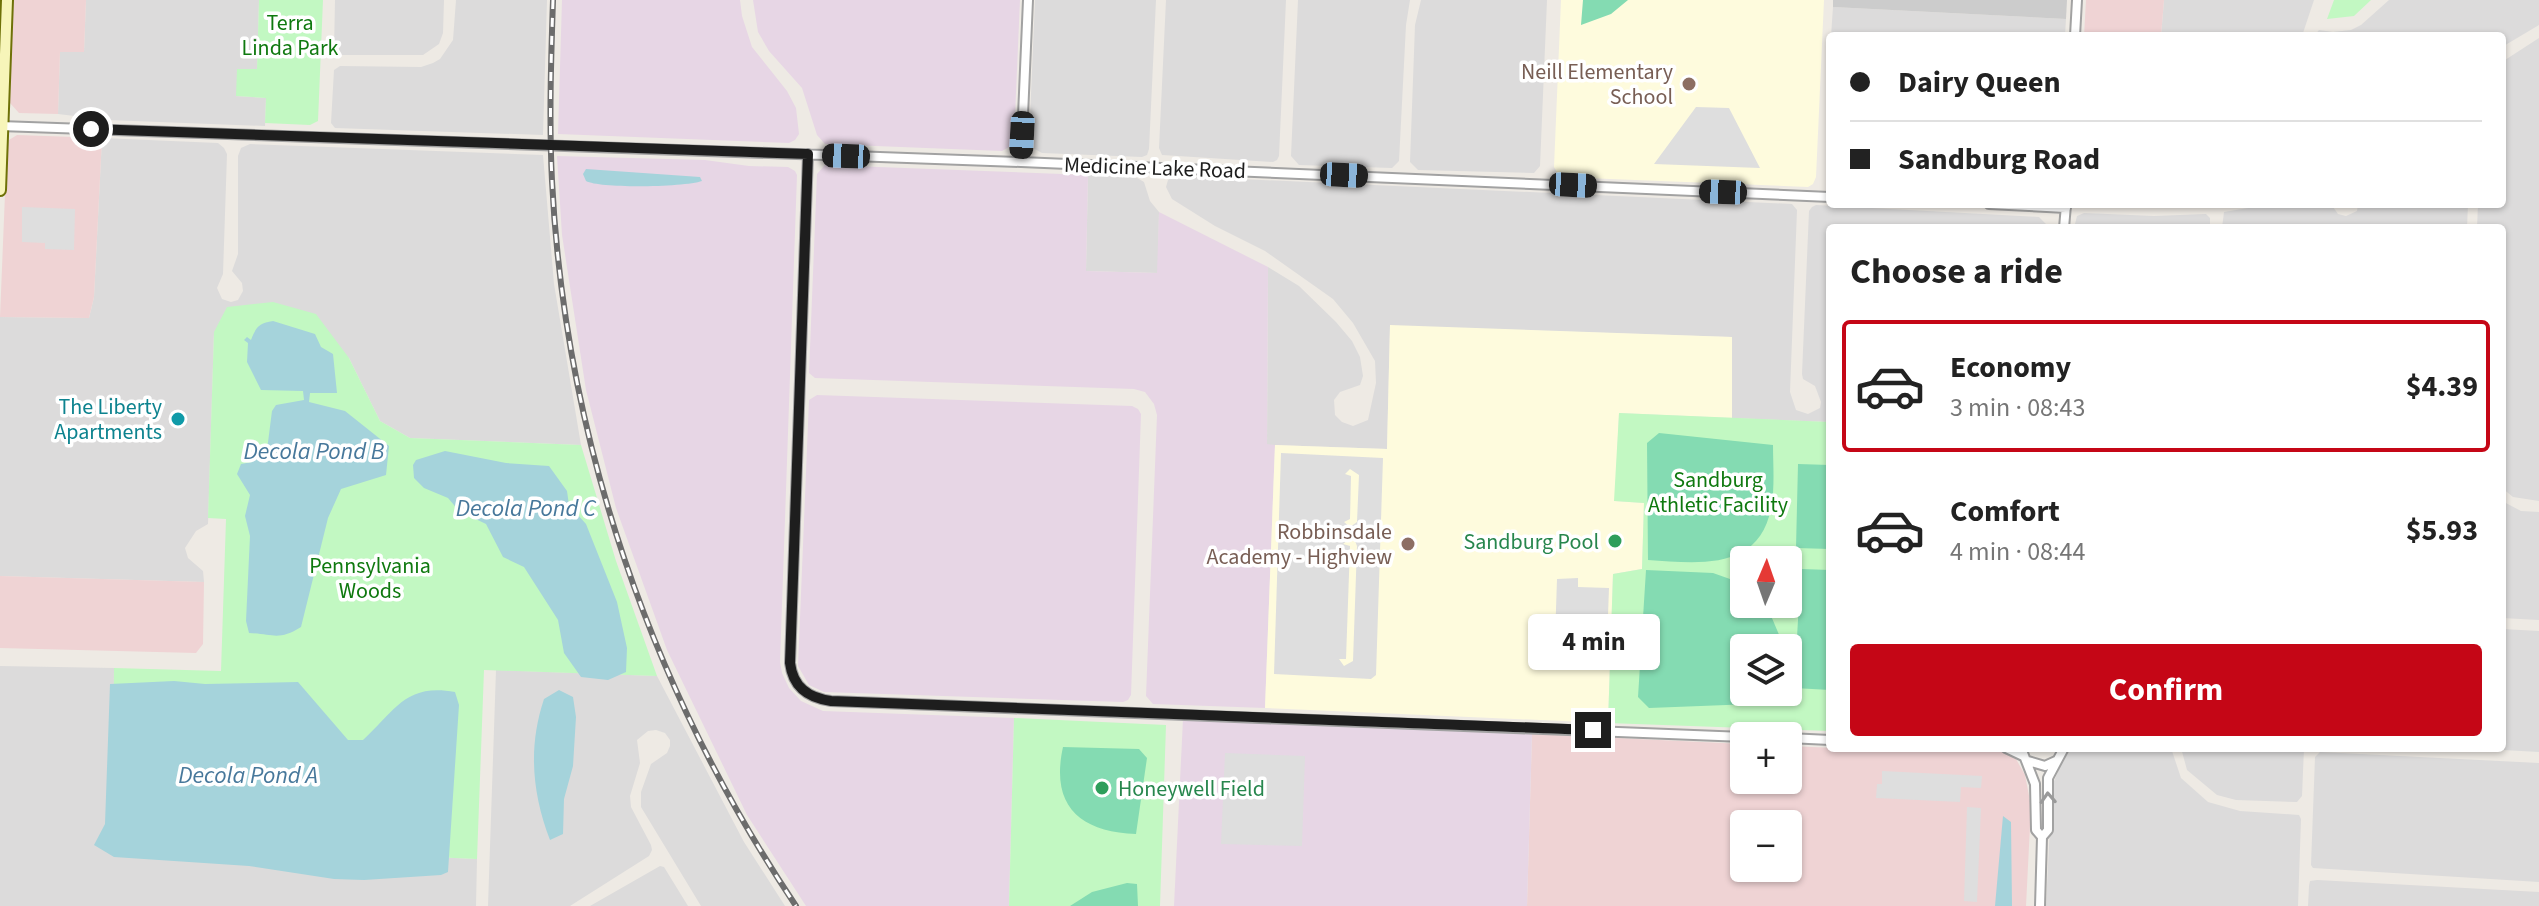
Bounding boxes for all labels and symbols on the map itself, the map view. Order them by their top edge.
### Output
park label: Terra Linda Park [242,7,339,64]
place label: Neill Elementary School [1521,56,1674,113]
marker: Neill Elementary School [1680,75,1698,93]
car [1009,110,1035,160]
route start [73,111,109,147]
car [822,143,870,169]
street label: Medicine Lake Road [1063,149,1247,187]
car [1319,162,1369,188]
car [1548,172,1598,198]
car [1699,179,1747,205]
place label: The Liberty Apartments [54,391,163,448]
marker: The Liberty Apartments [169,410,187,428]
water label: Decola Pond B [244,434,385,469]
park label: Sandburg Athletic Facility [1648,464,1789,521]
water label: Decola Pond C [456,491,597,526]
place label: Robbinsdale Academy - Highview [1207,516,1392,573]
place label: Sandburg Pool [1463,526,1599,558]
marker: Sandburg Pool [1606,532,1624,550]
marker: Robbinsdale Academy - Highview [1399,535,1417,553]
north arrow [1730,546,1802,618]
park label: Pennsylvania Woods [309,550,431,607]
callout: 4 min [1527,614,1659,670]
route end [1575,712,1611,748]
water label: Decola Pond A [178,758,318,793]
place label: Honeywell Field [1118,773,1265,805]
marker: Honeywell Field [1093,779,1111,797]
one-way arrow [2039,792,2056,804]

